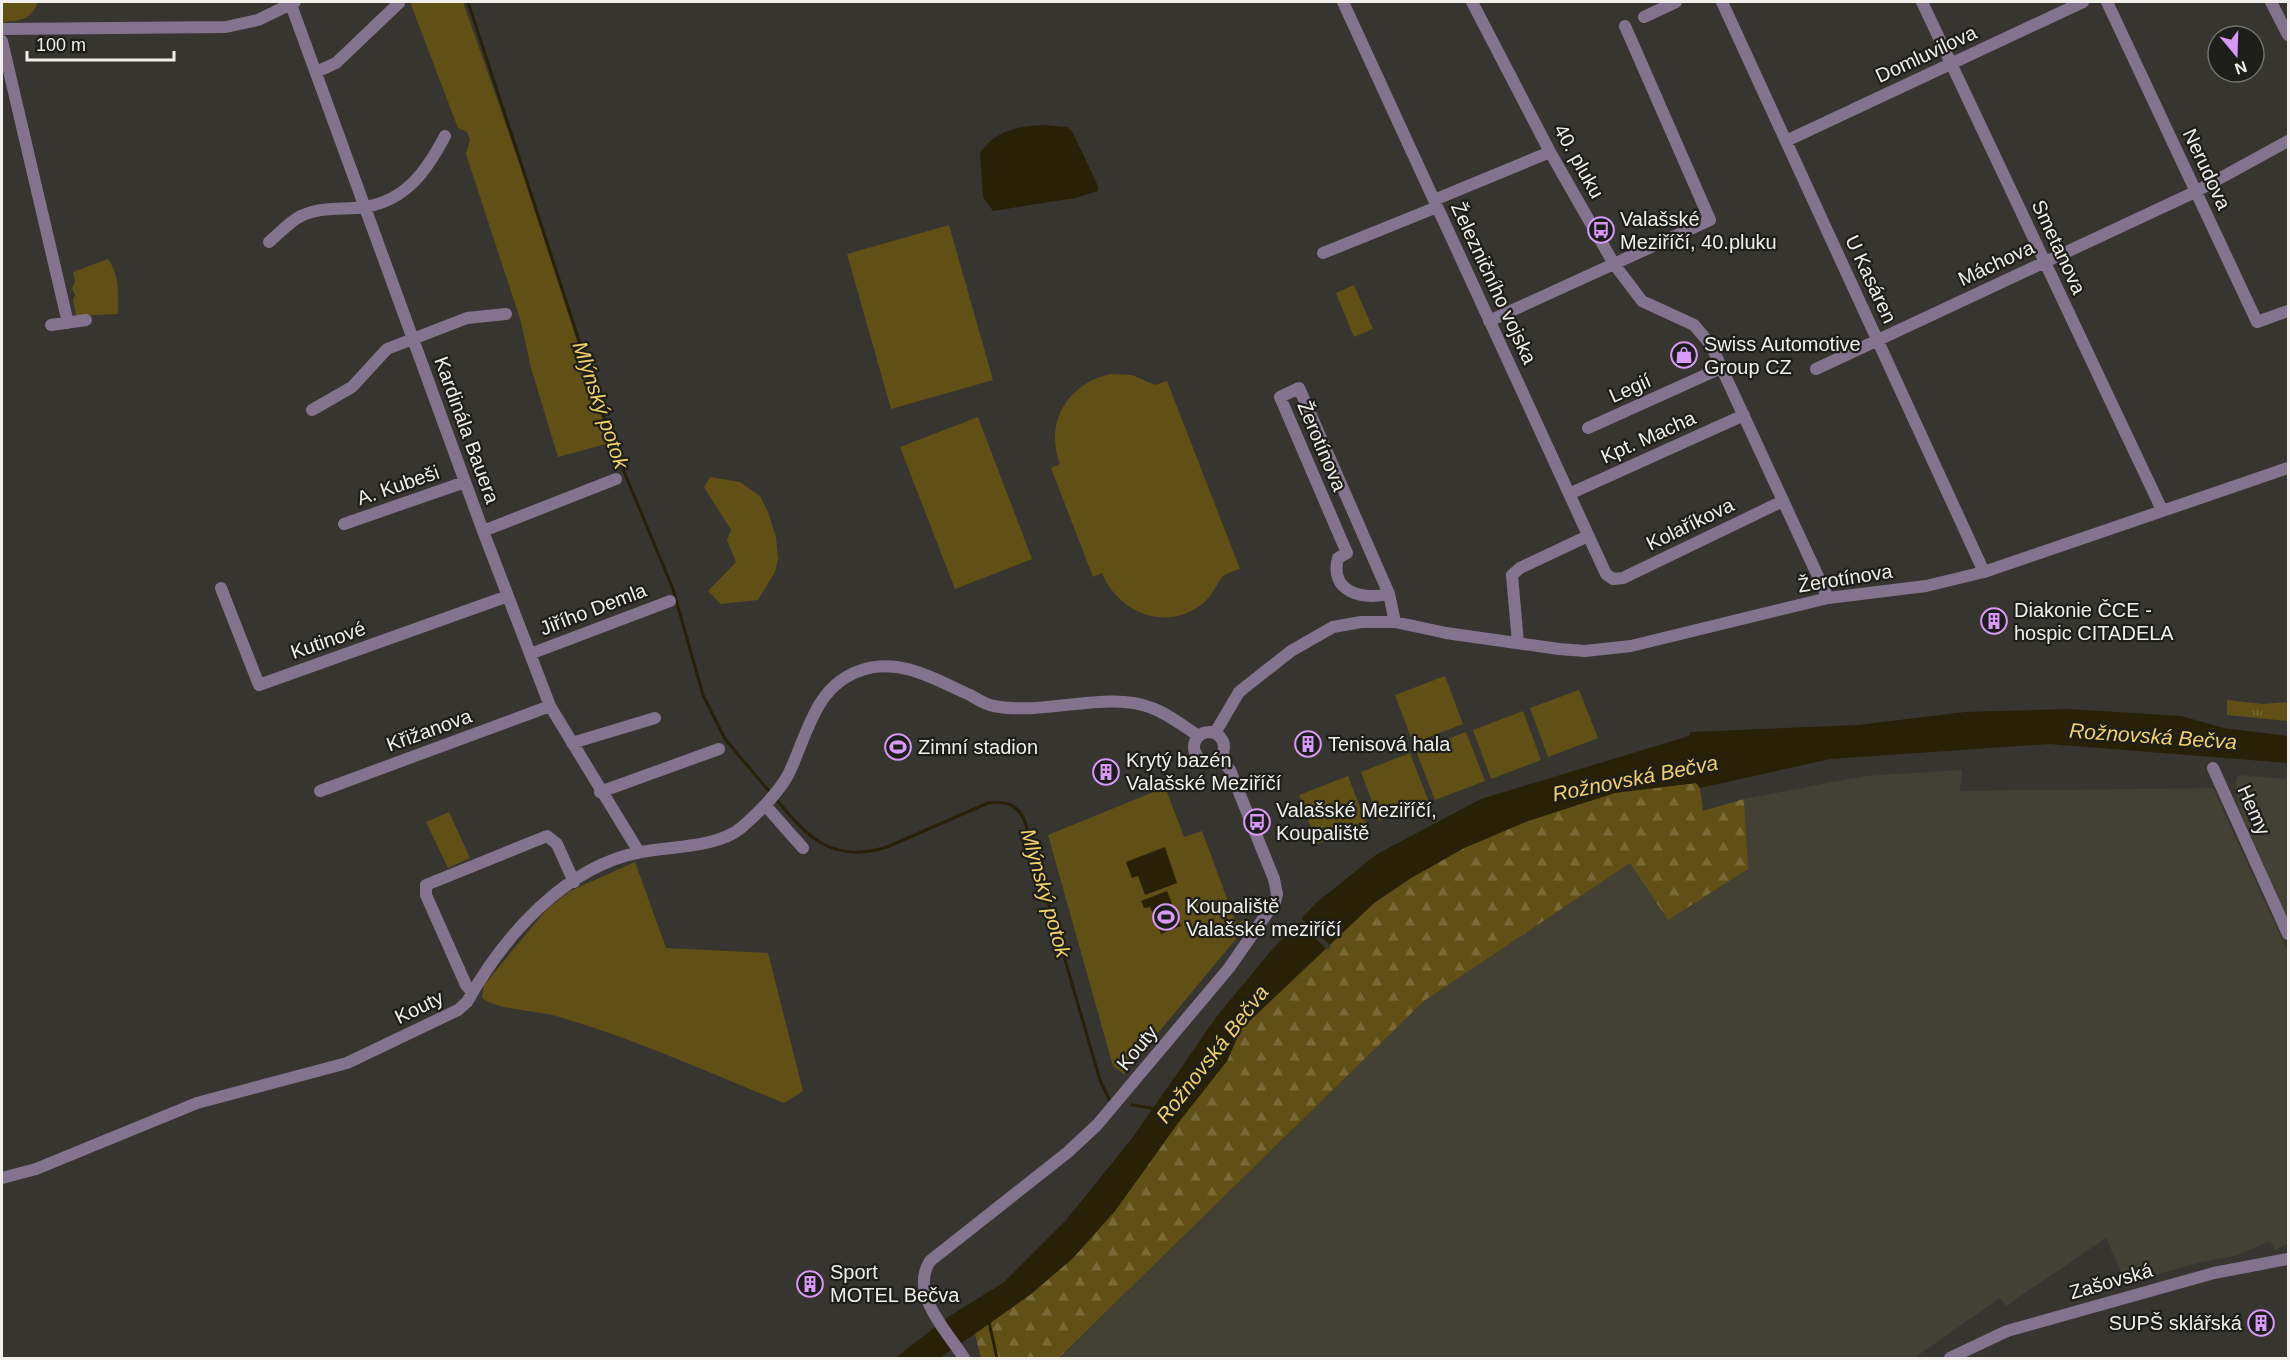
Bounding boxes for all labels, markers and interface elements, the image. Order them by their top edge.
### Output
street label: Domluvilova [1872,21,1981,87]
scale bar [27,24,174,62]
north arrow [2206,24,2266,84]
text: 100 m [36,35,86,55]
text: N [2232,58,2249,78]
street label: 40. pluku [1550,120,1608,202]
street label: Nerudova [2179,125,2236,214]
street label: Smetanova [2028,197,2091,298]
street label: Železničního vojska [1447,199,1541,368]
place label: Valašské Meziříčí, 40.pluku [1620,208,1777,253]
bus stop icon: Valašské Meziříčí, 40.pluku [1586,215,1616,245]
street label: U Kasáren [1841,232,1901,326]
street label: Máchova [1955,236,2038,290]
place label: Swiss Automotive Group CZ [1704,333,1861,378]
water label: Mlýnský potok [568,338,634,473]
shop icon: Swiss Automotive Group CZ [1669,340,1699,370]
street label: Kardinála Bauera [430,354,504,507]
street label: Legií [1606,369,1655,407]
street label: Žerotínova [1293,398,1351,495]
street label: Kpt. Macha [1597,406,1699,468]
street label: A. Kubeši [354,461,442,509]
street label: Kolaříkova [1643,493,1738,555]
street label: Žerotínova [1796,560,1895,596]
street label: Jiřího Demla [537,578,650,639]
place label: Diakonie ČCE - hospic CITADELA [2014,599,2174,644]
building icon: Diakonie ČCE - hospic CITADELA [1979,606,2009,636]
street label: Kutinové [288,617,368,663]
street label: Křižanova [383,704,475,756]
water label: Rožnovská Bečva [2068,719,2238,753]
building icon: Tenisová hala [1293,729,1323,759]
sports icon: Zimní stadion [883,732,913,762]
place label: Tenisová hala [1328,733,1451,755]
place label: Zimní stadion [918,736,1038,758]
place label: Krytý bazén Valašské Meziříčí [1126,749,1282,794]
water label: Rožnovská Bečva [1550,751,1720,805]
building icon: Krytý bazén Valašské Meziříčí [1091,757,1121,787]
street label: Hemy [2233,782,2275,838]
place label: Valašské Meziříčí, Koupaliště [1276,799,1437,844]
bus stop icon: Valašské Meziříčí, Koupaliště [1242,807,1272,837]
water label: Mlýnský potok [1017,826,1076,962]
place label: Koupaliště Valašské meziříčí [1186,895,1342,940]
sports icon: Koupaliště Valašské meziříčí [1151,902,1181,932]
water label: Rožnovská Bečva [1151,981,1273,1127]
street label: Kouty [391,986,447,1028]
street label: Kouty [1112,1021,1162,1075]
street label: Zašovská [2067,1258,2156,1303]
place label: Sport MOTEL Bečva [830,1261,960,1306]
building icon: Sport MOTEL Bečva [795,1269,825,1299]
building icon: SUPŠ sklářská [2246,1308,2276,1338]
place label: SUPŠ sklářská [2109,1312,2243,1334]

